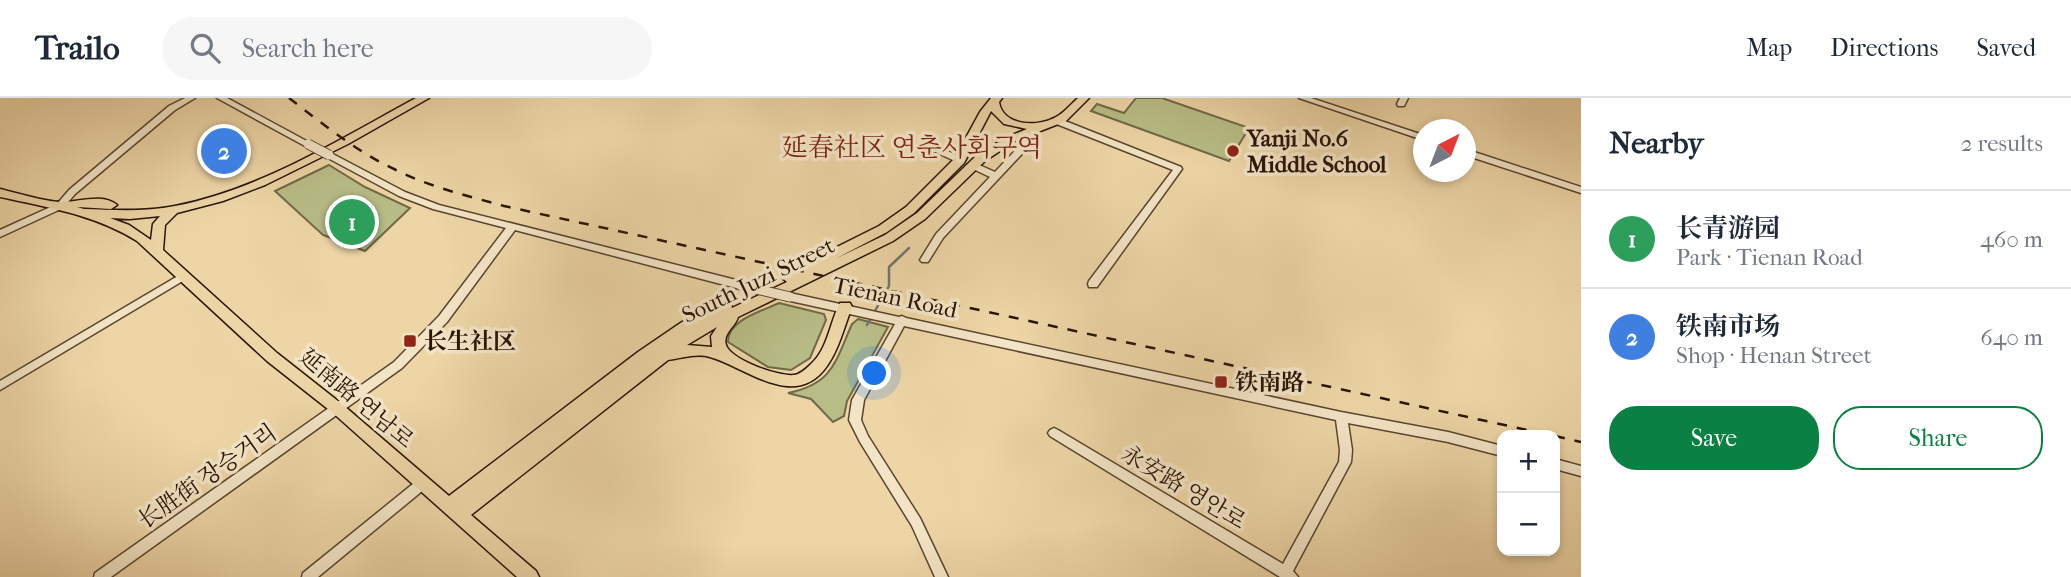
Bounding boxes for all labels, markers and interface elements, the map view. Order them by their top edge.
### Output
search box [162,17,652,80]
text: Trailo [35,29,120,68]
icon: search [186,29,224,67]
text: Search here [242,33,374,64]
text: Map [1746,34,1792,62]
text: Directions [1830,34,1938,62]
text: Saved [1976,34,2036,62]
north arrow [1413,119,1476,182]
pin: 2 [201,125,247,177]
place label: Yanji No.6 Middle School [1246,125,1387,178]
text: Nearby [1609,126,1704,161]
text: 2 results [1961,130,2043,157]
district label: 延春社区 연춘사회구역 [782,132,1042,163]
marker: Yanji No.6 Middle School [1225,143,1241,159]
pin: 1 [329,196,375,248]
text: 长青游园 [1676,213,1780,244]
text: 1 [1628,226,1636,253]
text: 460 m [1980,226,2043,253]
street label: South Juzi Street [678,232,839,329]
text: Park · Tienan Road [1676,244,1863,271]
street label: Tienan Road [830,271,960,324]
text: 铁南市场 [1676,311,1780,342]
text: 2 [1626,324,1638,351]
text: 640 m [1980,324,2043,351]
place label: 长生社区 [424,328,516,355]
marker: 长生社区 [402,333,418,349]
text: Shop · Henan Street [1676,342,1872,369]
street label: 延南路 연남로 [294,343,419,454]
your location [857,356,891,390]
place label: 铁南路 [1235,369,1304,396]
marker: 铁南路 [1213,374,1229,390]
button: Save [1609,406,1819,470]
button: Share [1833,406,2043,470]
street label: 长胜街 장승거리 [133,419,282,534]
map controls [1497,430,1560,556]
button: + [1497,430,1560,493]
street label: 永安路 영안로 [1117,440,1251,535]
button: − [1497,493,1560,556]

